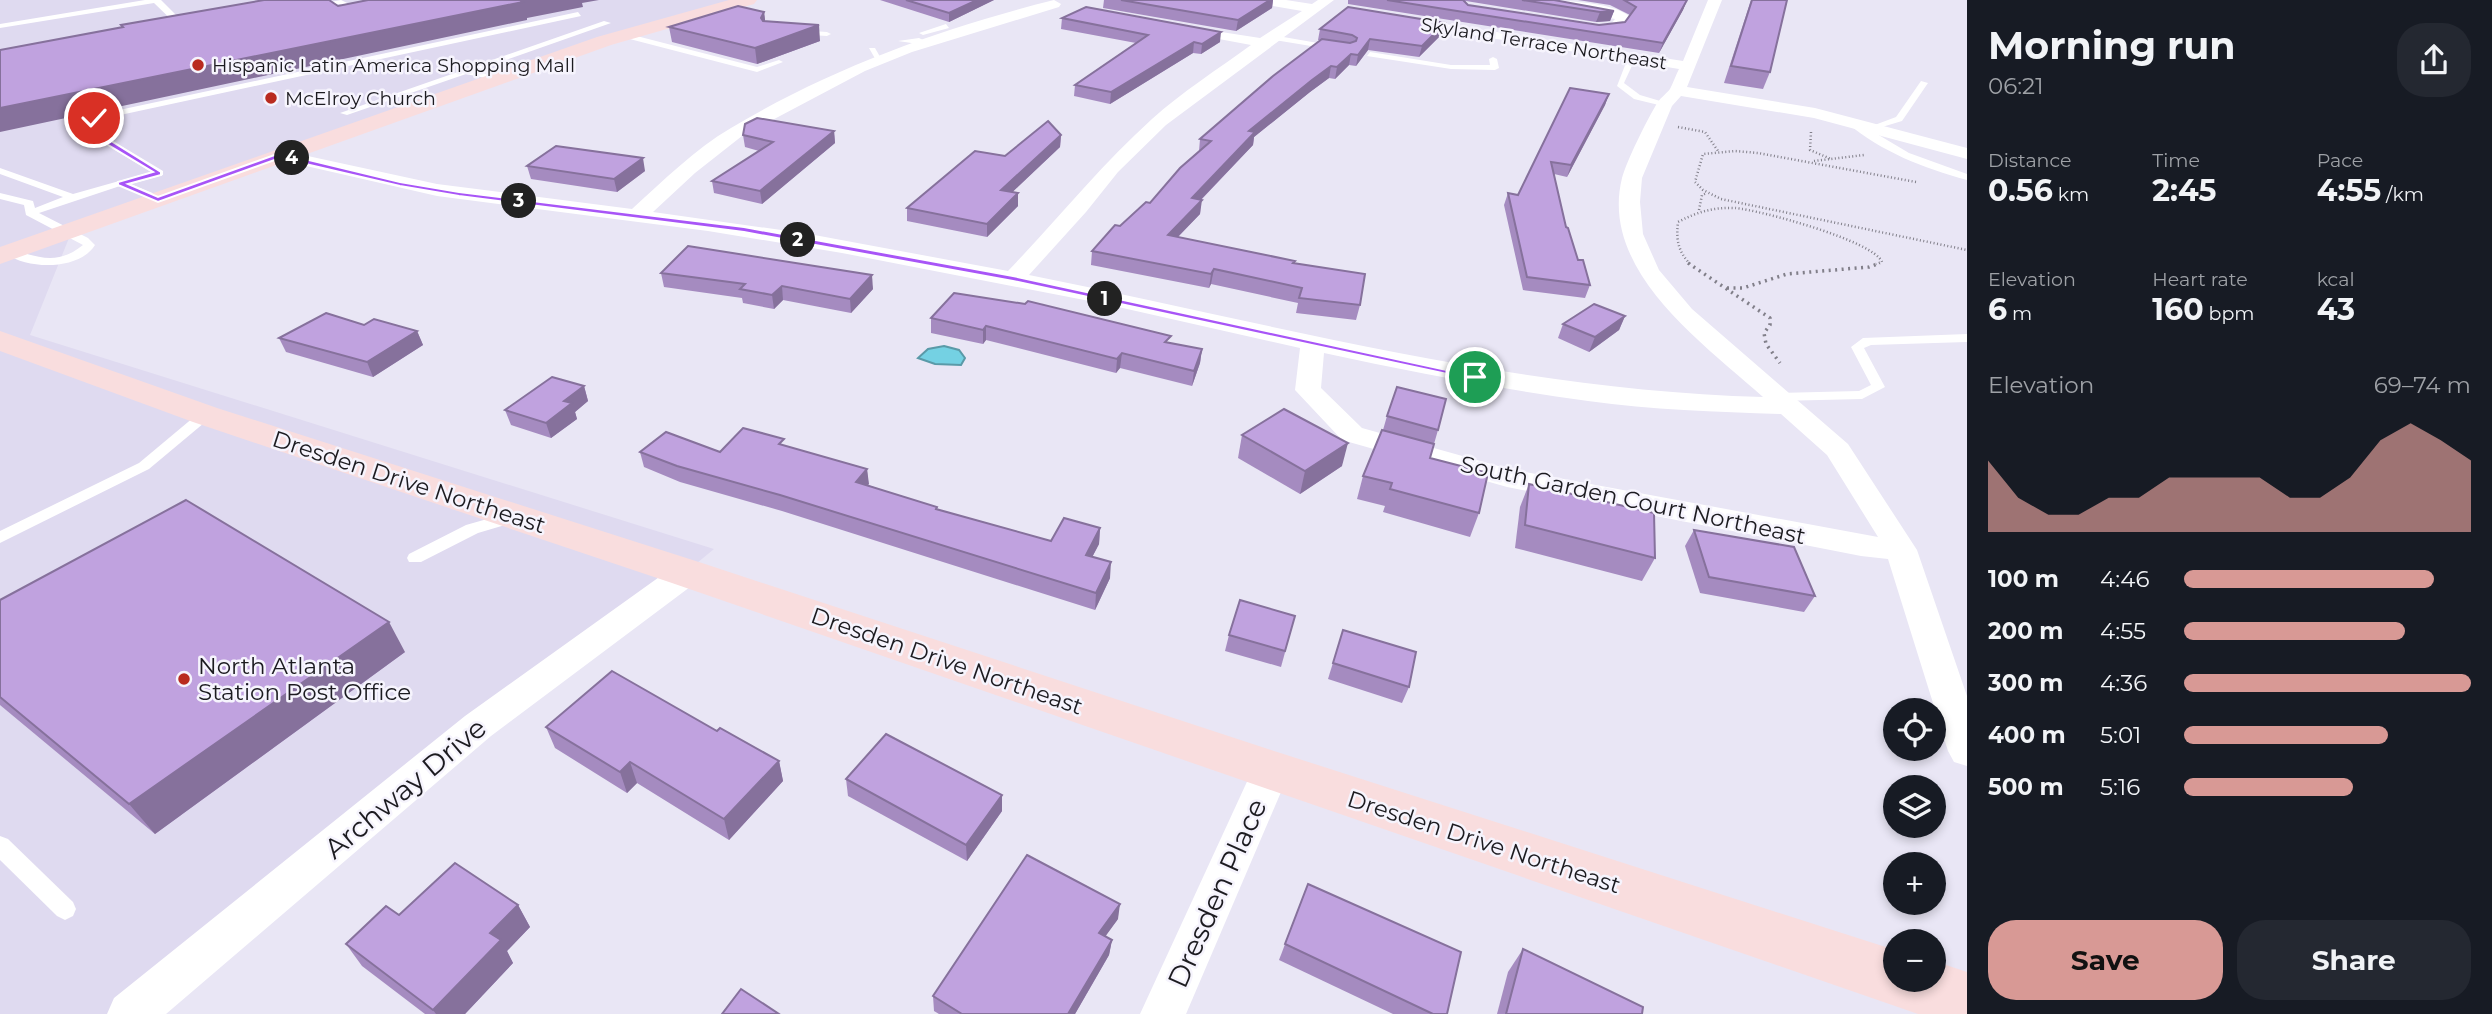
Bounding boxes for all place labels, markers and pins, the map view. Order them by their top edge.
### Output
place label: Hispanic Latin America Shopping Mall [212,54,575,77]
marker: Hispanic Latin America Shopping Mall [190,57,206,73]
place label: McElroy Church [285,87,436,110]
pin [64,88,124,148]
marker: McElroy Church [263,90,279,106]
pin: 4 [274,140,310,176]
pin: 3 [502,184,536,218]
pin: 2 [780,222,816,258]
pin: 1 [1088,282,1122,316]
pin [1445,347,1505,407]
place label: North Atlanta Station Post Office [198,652,411,706]
marker: North Atlanta Station Post Office [176,671,192,687]

